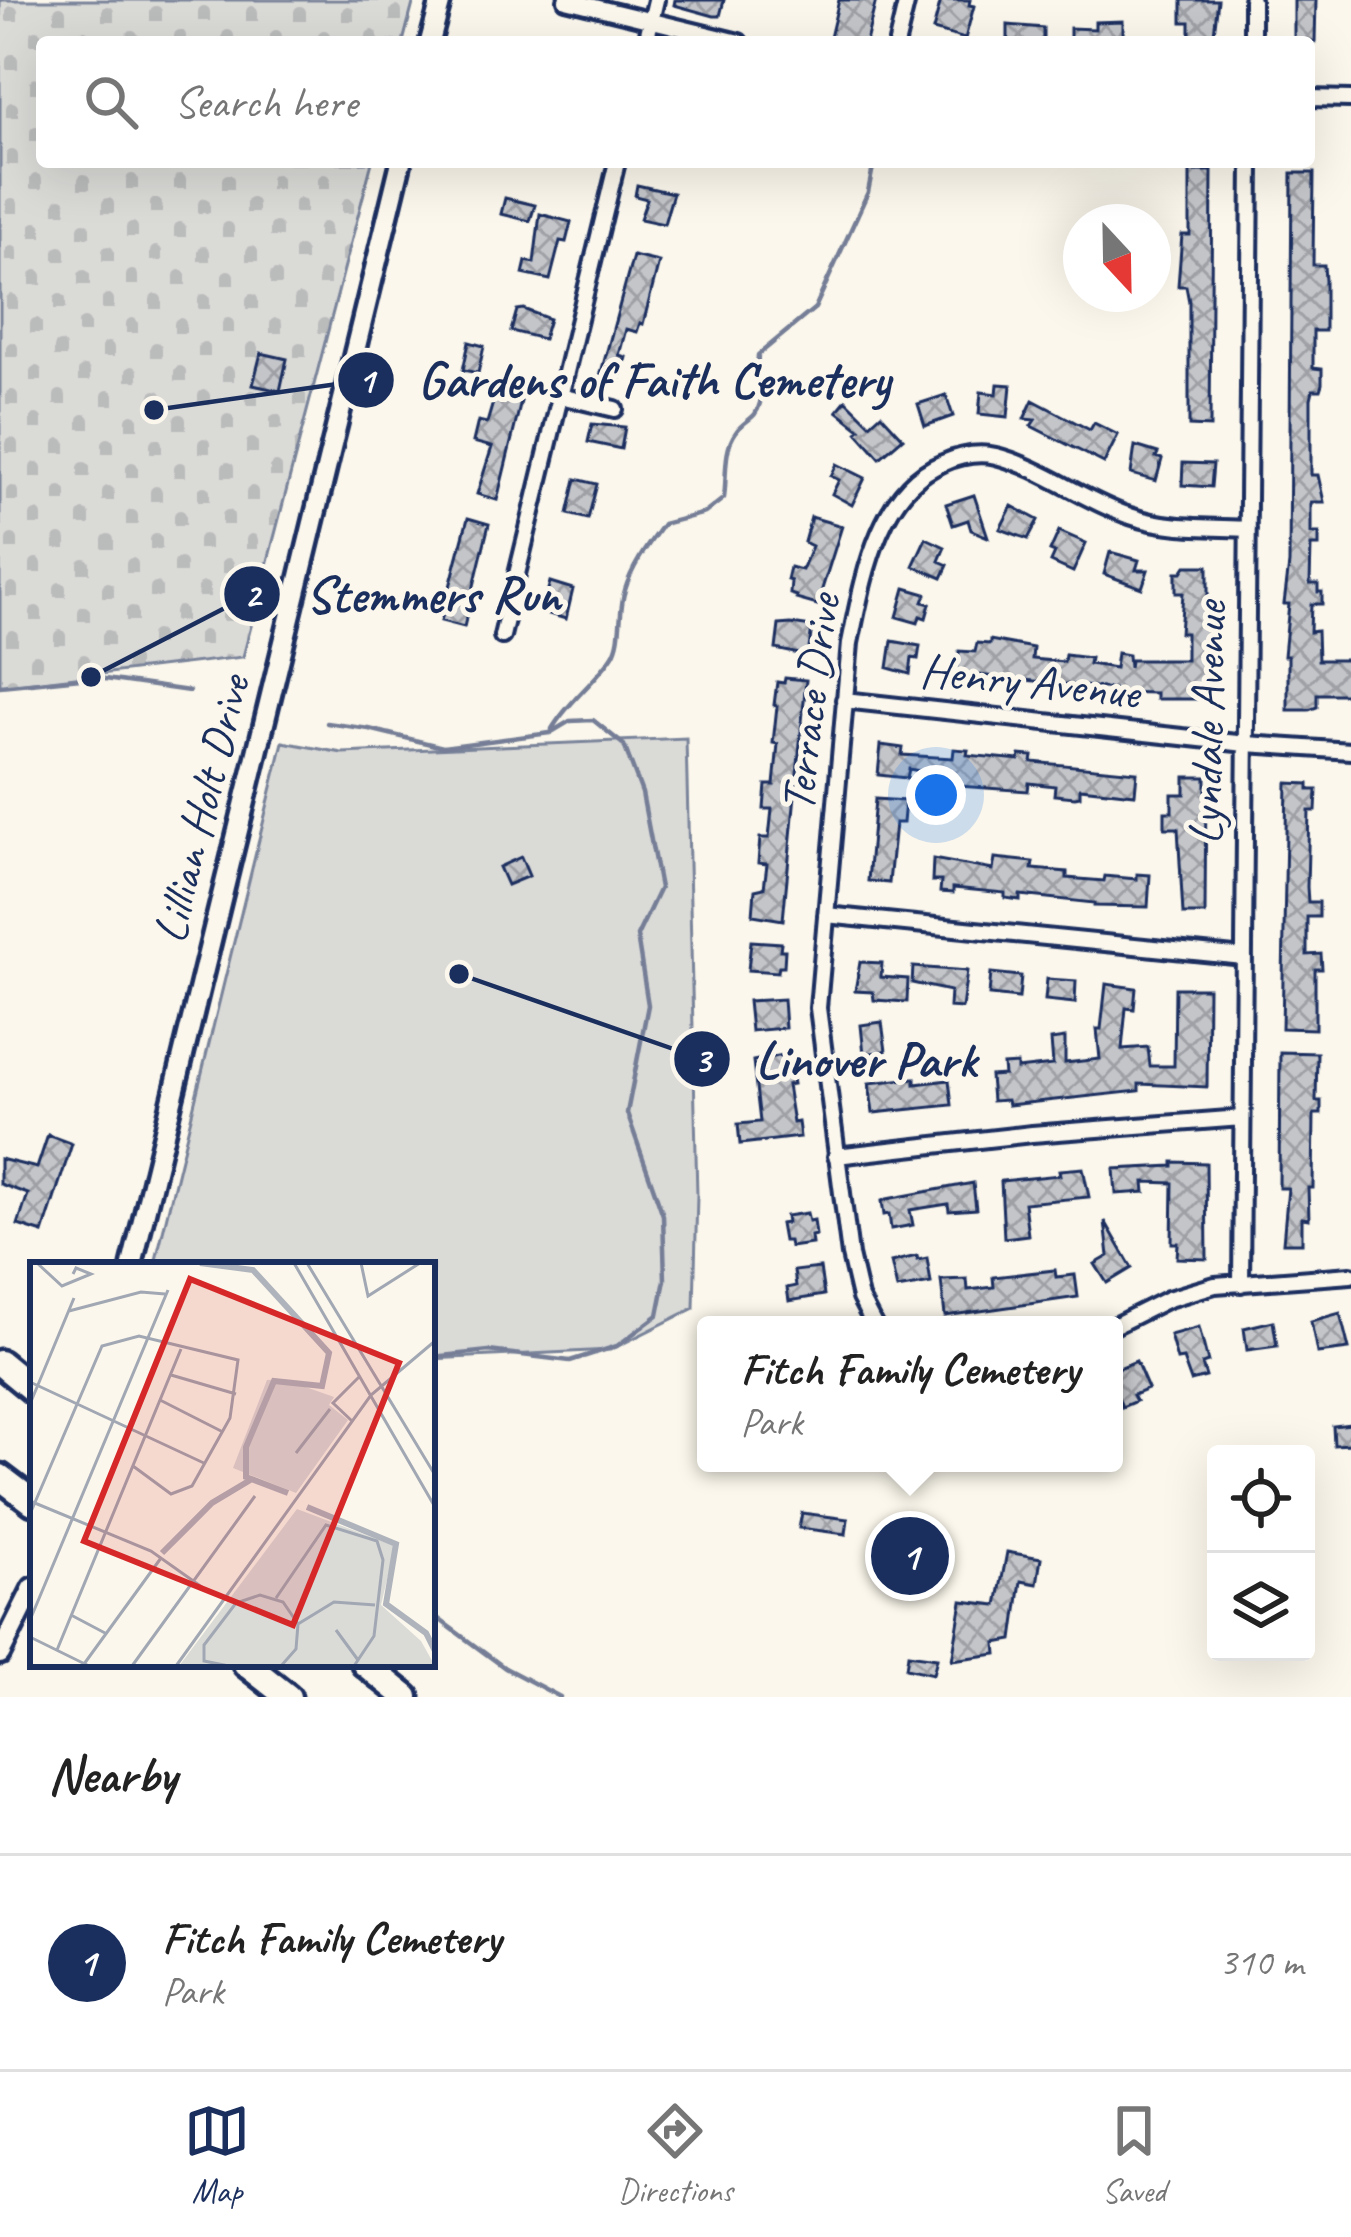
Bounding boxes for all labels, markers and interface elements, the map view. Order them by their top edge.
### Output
search box [36,36,1315,168]
icon: search [78,69,144,135]
text: Search here [174,74,357,131]
north arrow [1063,204,1171,312]
callout: Gardens of Faith Cemetery [336,336,912,423]
text: Gardens of Faith Cemetery [418,348,894,412]
text: 1 [358,357,378,403]
callout: Stemmers Run [222,550,585,637]
text: Stemmers Run [305,563,563,627]
text: 2 [244,572,264,618]
street label: Terrace Drive [767,588,853,815]
street label: Lyndale Avenue [1175,598,1239,845]
street label: Henry Avenue [918,640,1146,723]
street label: Lillian Holt Drive [139,666,264,949]
your location [906,765,966,825]
callout: Linover Park [672,1016,1001,1103]
text: Linover Park [756,1028,980,1092]
text: 3 [694,1037,714,1083]
inset map [30,1262,435,1667]
popup [697,1316,1123,1472]
text: Fitch Family Cemetery [741,1341,1079,1398]
text: Park [741,1398,802,1447]
map controls [1207,1445,1315,1661]
button: locate [1207,1445,1315,1553]
pin: 1 [871,1511,949,1601]
button: layers [1207,1553,1315,1661]
text: Nearby [48,1743,176,1807]
text: Fitch Family Cemetery [162,1910,501,1967]
text: 1 [78,1938,96,1987]
text: 310 m [1219,1938,1303,1987]
text: Park [162,1967,224,2016]
tab: Map [184,2098,250,2212]
tab: Directions [618,2098,733,2212]
tab: Saved [1101,2098,1167,2212]

